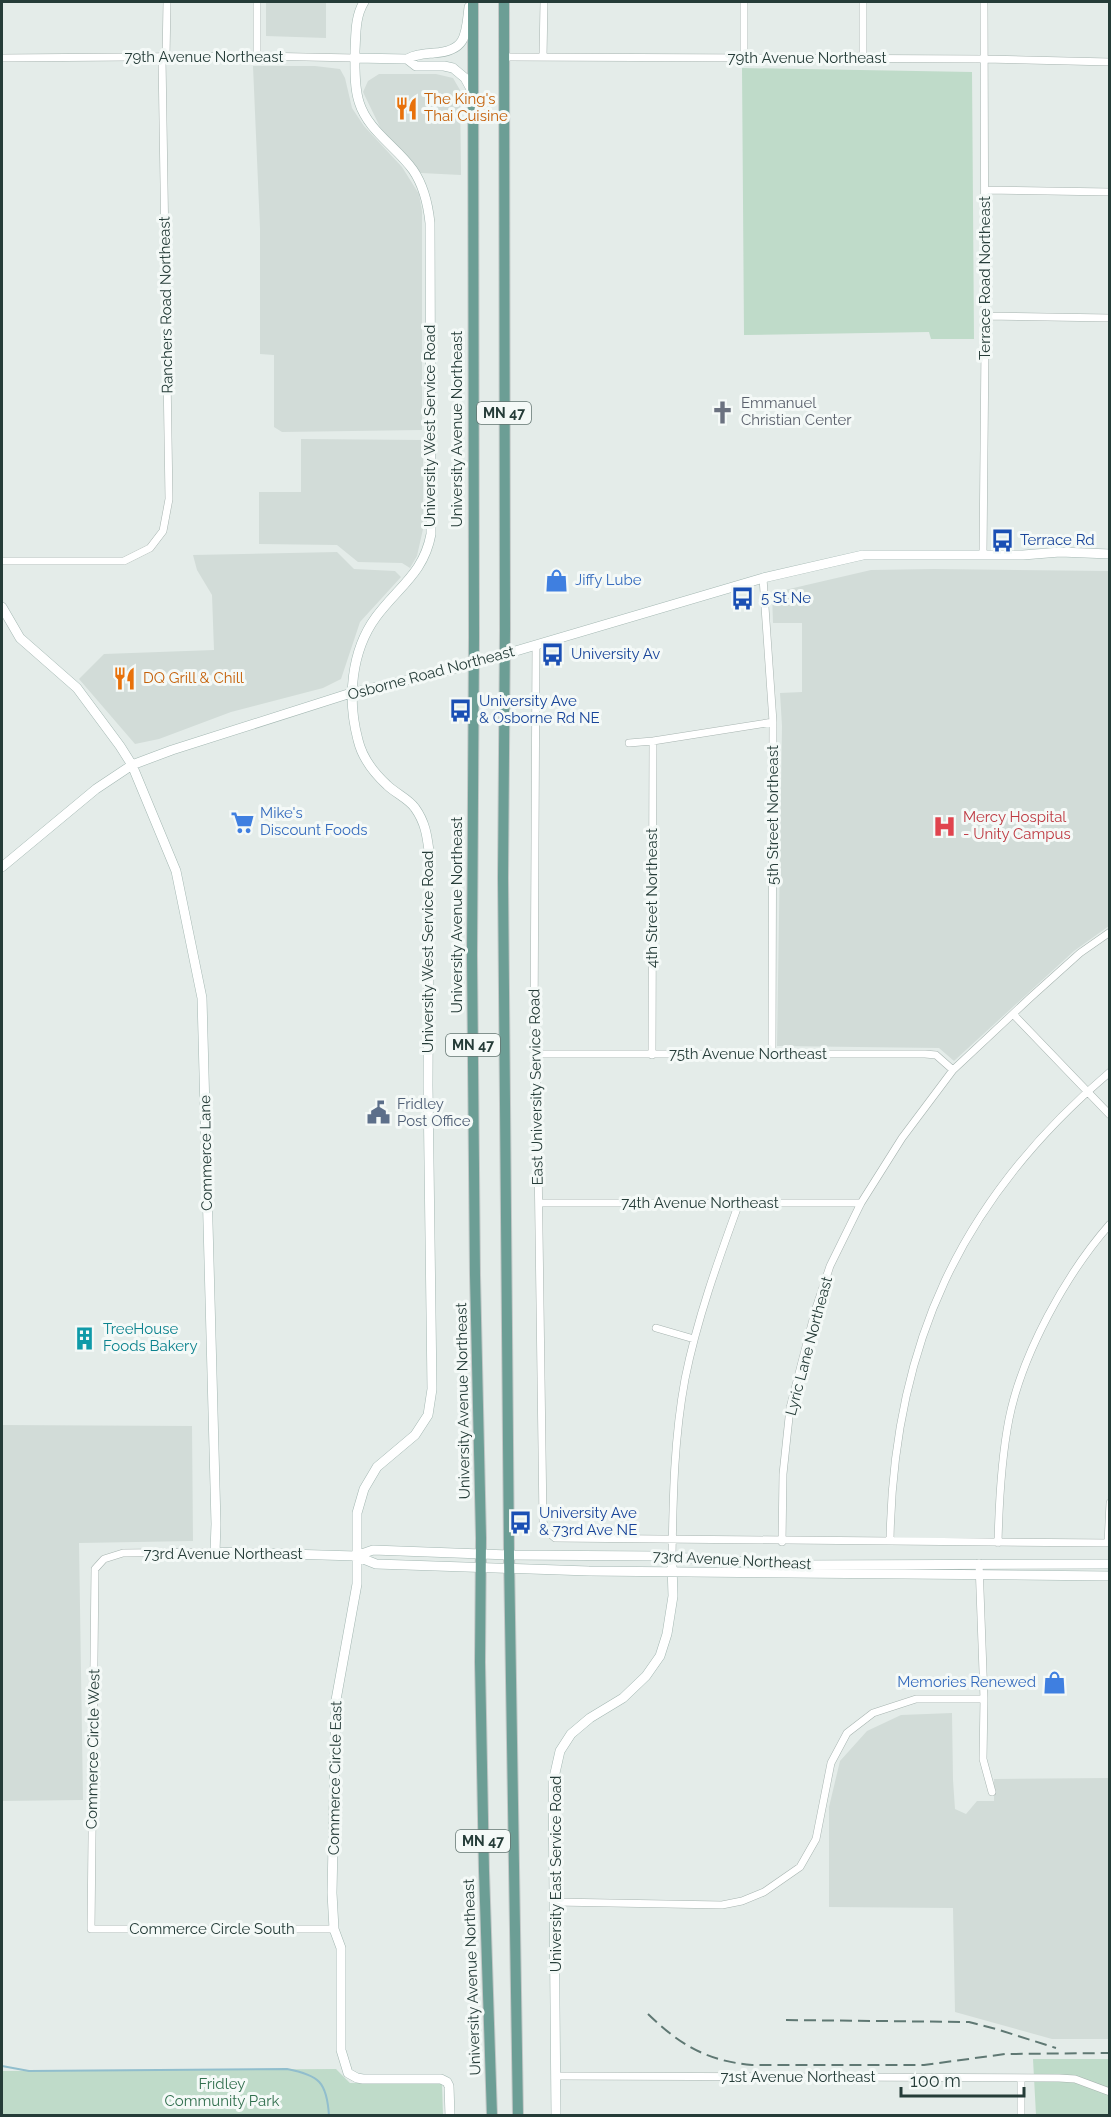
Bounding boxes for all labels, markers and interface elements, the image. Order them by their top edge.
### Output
street label: 79th Avenue Northeast [124,48,284,66]
street label: 79th Avenue Northeast [727,49,887,67]
place label: The King's Thai Cuisine [424,90,508,125]
restaurant icon: The King's Thai Cuisine [393,95,419,121]
street label: Terrace Road Northeast [976,196,994,360]
street label: Ranchers Road Northeast [155,216,177,394]
street label: University West Service Road [421,325,439,527]
street label: University Avenue Northeast [448,331,466,527]
place label: Emmanuel Christian Center [741,394,852,429]
church icon: Emmanuel Christian Center [710,399,736,425]
road number: MN 47 [477,402,531,424]
bus stop icon: Terrace Rd [989,527,1015,553]
place label: Terrace Rd [1020,531,1095,549]
shop icon: Jiffy Lube [544,567,570,593]
place label: Jiffy Lube [575,571,642,589]
bus stop icon: 5 St Ne [730,585,756,611]
place label: 5 St Ne [761,589,811,607]
bus stop icon: University Av [540,641,566,667]
street label: Osborne Road Northeast [346,642,516,704]
place label: University Av [571,645,660,663]
restaurant icon: DQ Grill & Chill [112,665,138,691]
place label: DQ Grill & Chill [143,669,245,687]
place label: University Ave & Osborne Rd NE [479,692,600,727]
bus stop icon: University Ave & Osborne Rd NE [448,697,474,723]
street label: 5th Street Northeast [764,745,782,885]
place label: Mike's Discount Foods [260,804,368,839]
place label: Mercy Hospital - Unity Campus [963,808,1071,843]
supermarket icon: Mike's Discount Foods [229,809,255,835]
hospital icon: Mercy Hospital - Unity Campus [932,813,958,839]
street label: University Avenue Northeast [448,817,466,1013]
street label: 4th Street Northeast [643,828,661,968]
street label: University West Service Road [419,851,437,1053]
street label: East University Service Road [525,988,547,1186]
road number: MN 47 [446,1034,500,1056]
street label: 75th Avenue Northeast [669,1045,827,1063]
street label: Commerce Lane [196,1095,216,1211]
place label: Fridley Post Office [397,1095,471,1130]
public building icon: Fridley Post Office [366,1100,392,1126]
street label: 74th Avenue Northeast [621,1194,779,1212]
street label: Lyric Lane Northeast [782,1274,836,1418]
street label: University Avenue Northeast [452,1302,474,1500]
place label: TreeHouse Foods Bakery [103,1320,198,1355]
building icon: TreeHouse Foods Bakery [72,1325,98,1351]
place label: University Ave & 73rd Ave NE [539,1504,637,1539]
bus stop icon: University Ave & 73rd Ave NE [508,1509,534,1535]
street label: 73rd Avenue Northeast [144,1545,302,1563]
street label: 73rd Avenue Northeast [652,1547,812,1573]
street label: Commerce Circle West [83,1669,103,1829]
shop icon: Memories Renewed [1041,1669,1067,1695]
place label: Memories Renewed [897,1673,1036,1691]
street label: Commerce Circle East [325,1701,345,1855]
street label: University East Service Road [547,1776,565,1972]
road number: MN 47 [456,1830,510,1852]
street label: University Avenue Northeast [460,1878,484,2076]
street label: Commerce Circle South [129,1920,295,1938]
scale bar [901,2060,1024,2098]
street label: 71st Avenue Northeast [720,2068,876,2086]
text: 100 m [910,2070,961,2091]
park label: Fridley Community Park [165,2075,280,2110]

